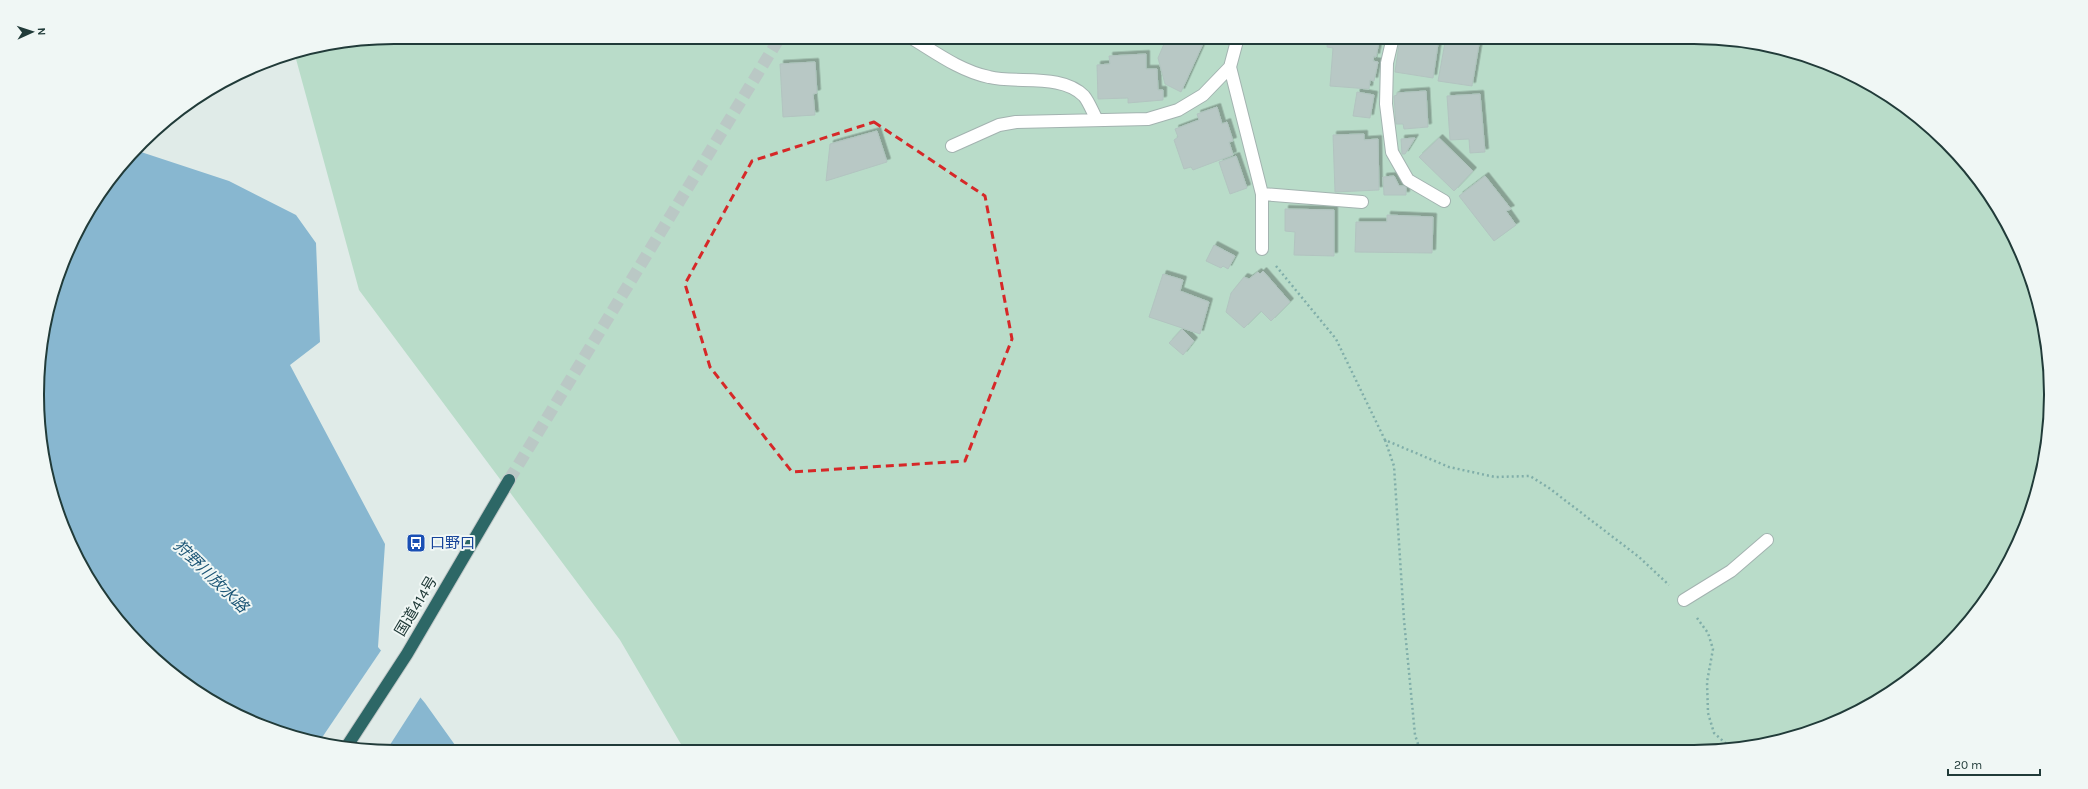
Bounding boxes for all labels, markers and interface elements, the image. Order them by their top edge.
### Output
north arrow [12,12,52,52]
text: N [35,27,48,36]
bus stop icon: 口野口 [405,532,427,554]
place label: 口野口 [430,534,475,552]
water label: 狩野川放水路 [170,536,254,618]
street label: 国道414号 [391,573,441,639]
scale bar [1948,751,2040,777]
text: 20 m [1954,758,1982,772]

